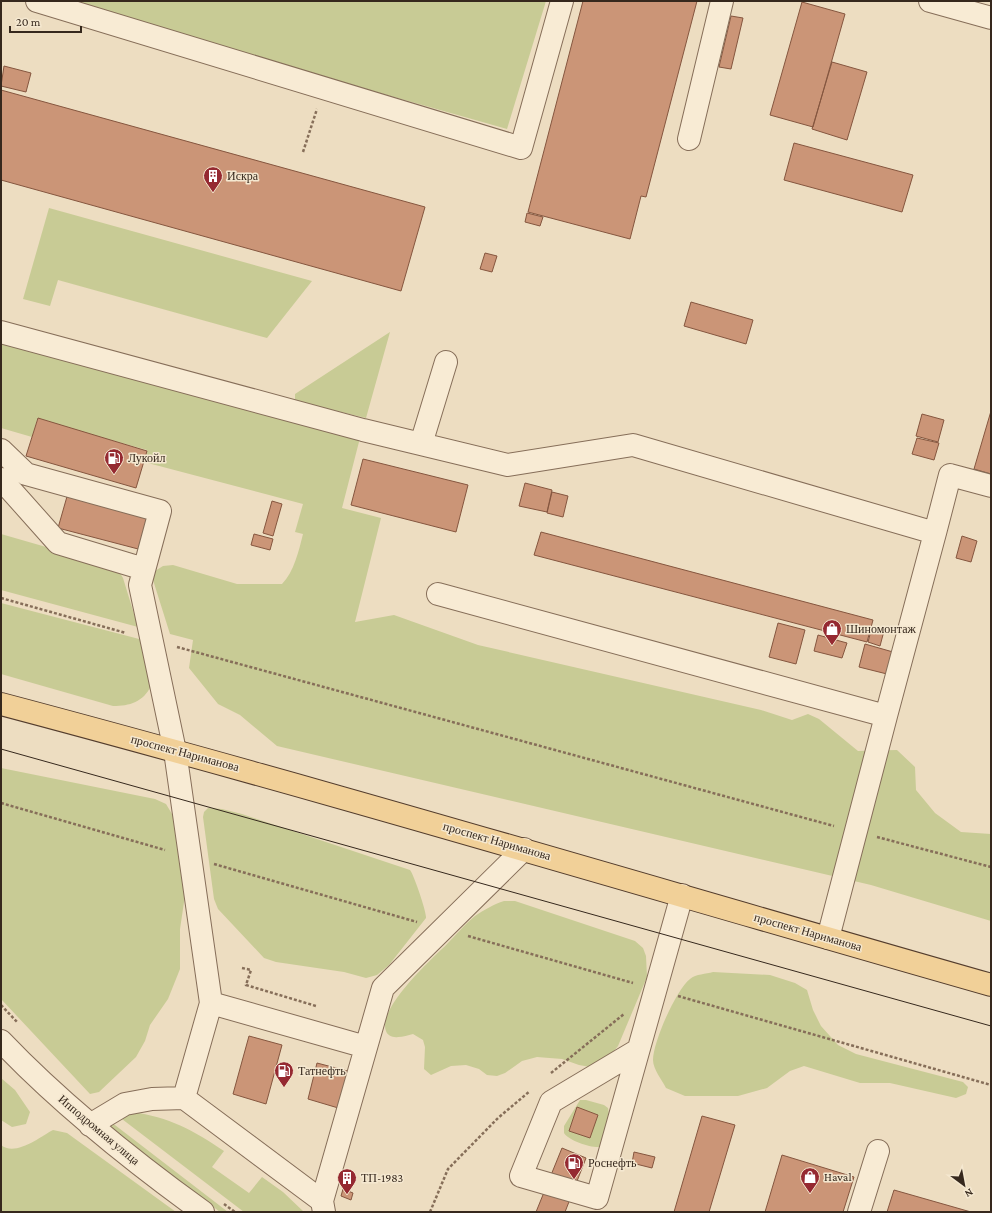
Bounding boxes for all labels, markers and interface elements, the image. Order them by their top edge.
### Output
scale bar [10,8,81,34]
text: 20 m [16,15,41,29]
building icon: Искра [202,165,224,193]
place label: Искра [227,169,259,183]
fuel station icon: Лукойл [103,447,125,475]
place label: Лукойл [128,451,165,465]
shop icon: Шиномонтаж [821,618,843,646]
place label: Шиномонтаж [846,622,916,636]
street label: проспект Нариманова [129,732,241,774]
street label: проспект Нариманова [441,819,553,863]
street label: проспект Нариманова [752,910,864,954]
fuel station icon: Татнефть [273,1060,295,1088]
place label: Татнефть [298,1064,346,1078]
street label: Ипподромная улица [56,1092,143,1169]
fuel station icon: Роснефть [563,1152,585,1180]
place label: Роснефть [588,1156,637,1170]
north arrow [944,1165,984,1205]
shop icon: Haval [799,1166,821,1194]
building icon: ТП-1983 [336,1167,358,1195]
place label: Haval [824,1170,852,1184]
place label: ТП-1983 [361,1171,403,1185]
text: N [963,1186,976,1201]

